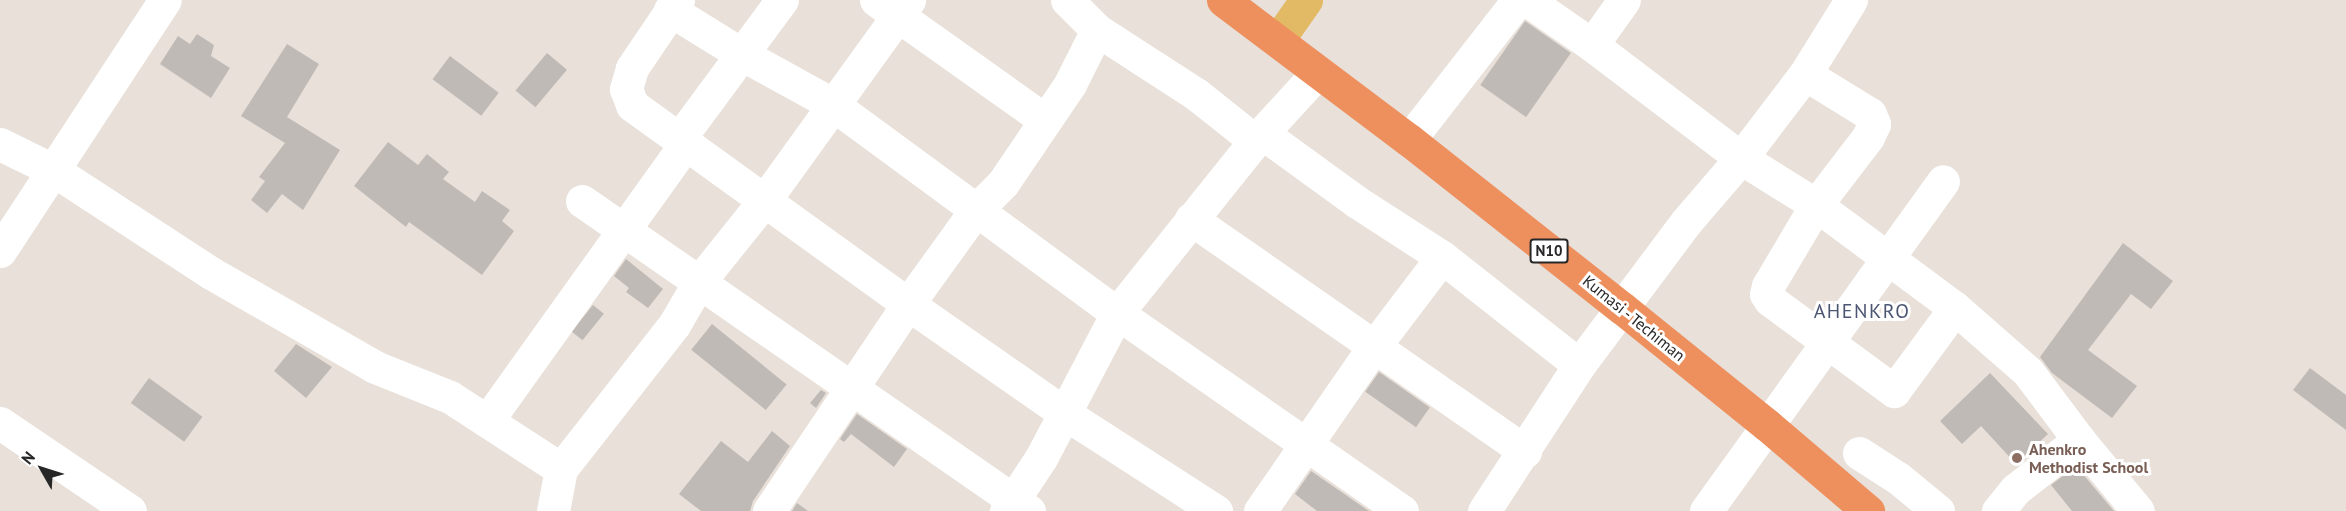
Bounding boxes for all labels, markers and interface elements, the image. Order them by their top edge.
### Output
road number: N10 [1530,239,1568,263]
street label: Kumasi - Techiman [1578,270,1690,366]
district label: AHENKRO [1814,299,1910,323]
north arrow [12,439,72,499]
place label: Ahenkro Methodist School [2029,439,2148,477]
text: N [17,447,39,468]
marker: Ahenkro Methodist School [2010,451,2024,465]

